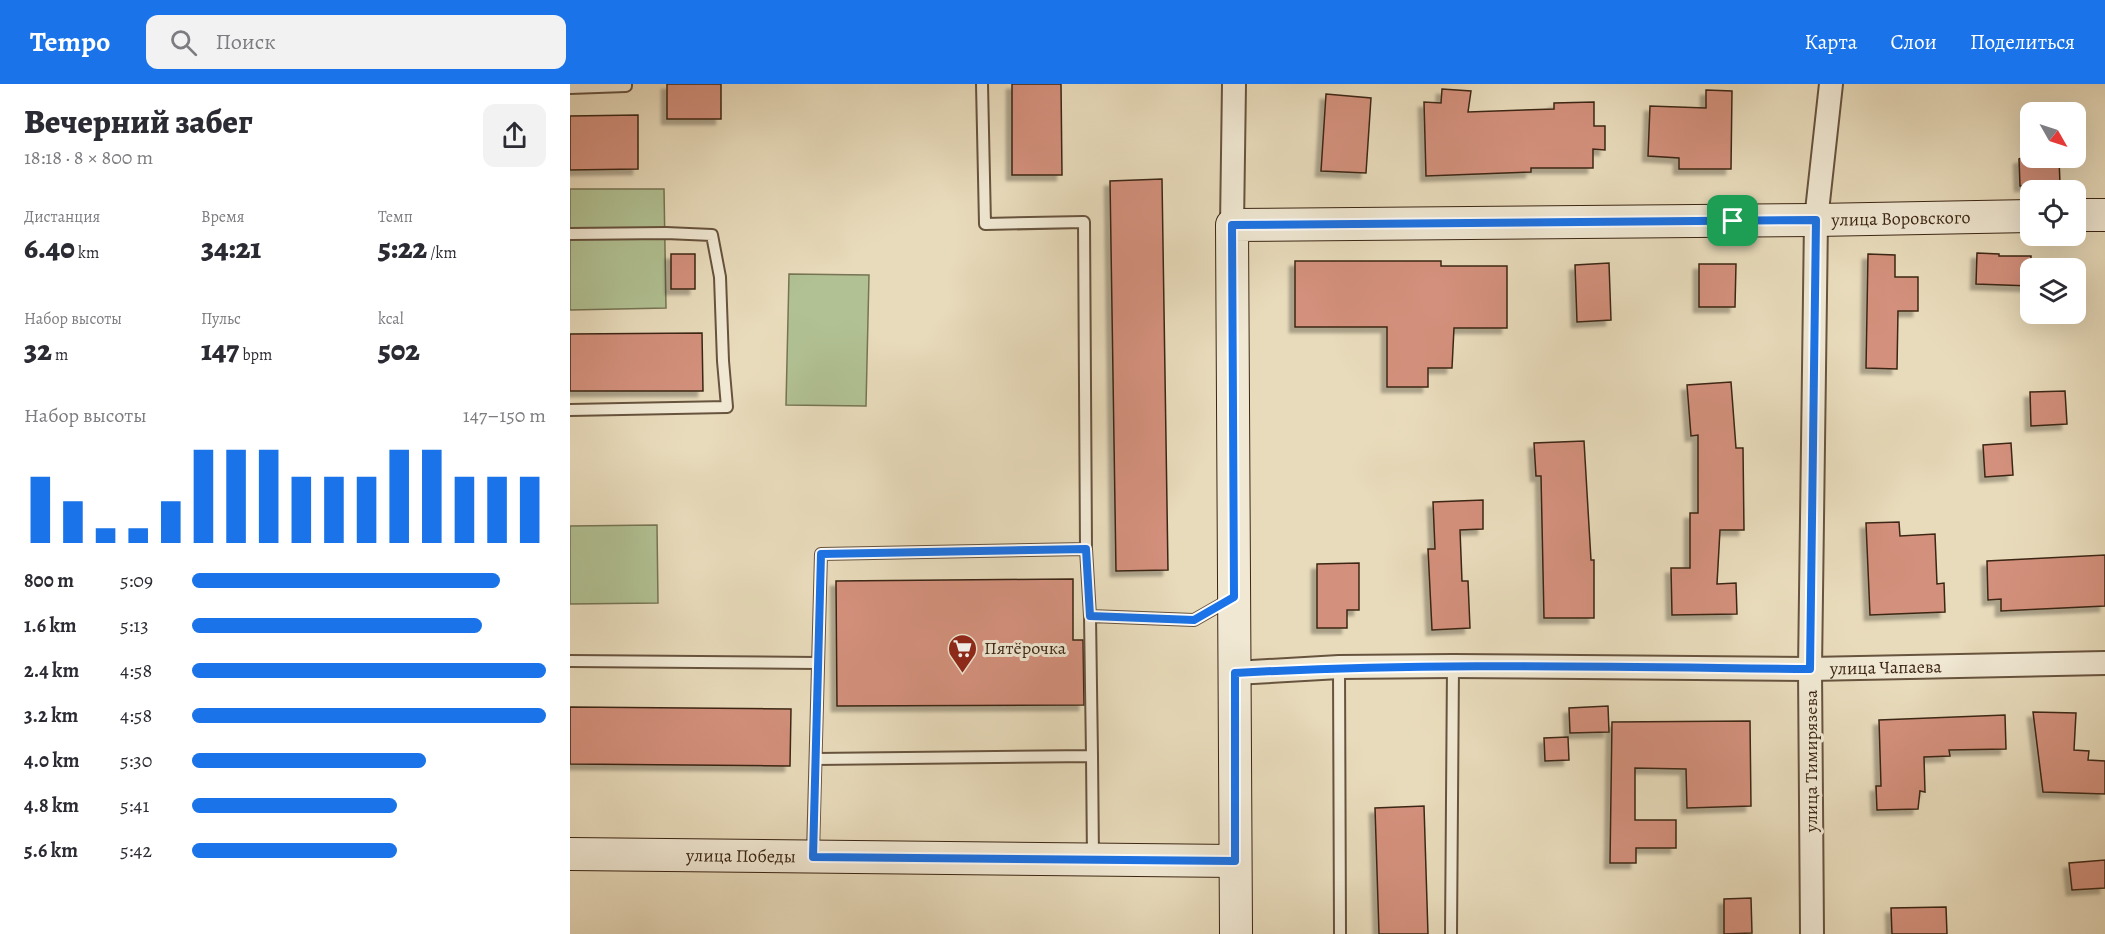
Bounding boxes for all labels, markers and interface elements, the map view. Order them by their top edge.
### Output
search box [146,15,566,69]
text: Tempo [30,23,110,61]
icon: search [167,26,200,59]
text: Поиск [215,27,276,57]
text: Карта [1804,28,1857,56]
text: Слои [1890,28,1937,56]
text: Поделиться [1970,28,2075,56]
text: Вечерний забег [24,99,253,144]
north arrow [2020,102,2086,168]
map controls [2020,102,2086,324]
button: share [483,104,546,167]
text: 18:18 · 8 × 800 m [24,144,153,171]
button: locate [2020,180,2086,246]
pin [1707,195,1758,246]
icon: arrive [1716,204,1749,237]
street label: улица Воровского [1830,205,1971,232]
text: Дистанция [24,206,100,228]
text: Время [201,206,245,228]
text: Темп [378,206,413,228]
text: 6.40 [24,228,75,268]
text: 34:21 [201,228,261,268]
text: 5:22 [378,228,427,268]
text: km [75,242,99,264]
text: /km [427,242,457,264]
button: layers [2020,258,2086,324]
text: Набор высоты [24,308,122,330]
text: Пульс [201,308,241,330]
text: kcal [378,308,404,330]
text: 32 [24,330,52,370]
text: 147 [201,330,239,370]
text: 502 [378,330,420,370]
text: m [52,344,68,366]
text: bpm [239,344,272,366]
text: Набор высоты [24,402,147,429]
text: 147–150 m [463,402,546,429]
text: 800 m [24,567,74,594]
text: 5:09 [120,567,153,594]
text: 1.6 km [24,612,77,639]
text: 5:13 [120,612,149,639]
supermarket icon: Пятёрочка [947,632,979,674]
place label: Пятёрочка [984,636,1067,660]
street label: улица Чапаева [1829,654,1943,681]
text: 2.4 km [24,657,79,684]
text: 4:58 [120,657,152,684]
street label: улица Тимирязева [1799,689,1823,833]
text: 3.2 km [24,702,78,729]
text: 4:58 [120,702,152,729]
text: 4.0 km [24,747,80,774]
text: 5:30 [120,747,152,774]
text: 4.8 km [24,792,79,819]
text: 5:41 [120,792,149,819]
text: 5.6 km [24,837,78,864]
text: 5:42 [120,837,152,864]
street label: улица Победы [685,843,796,868]

